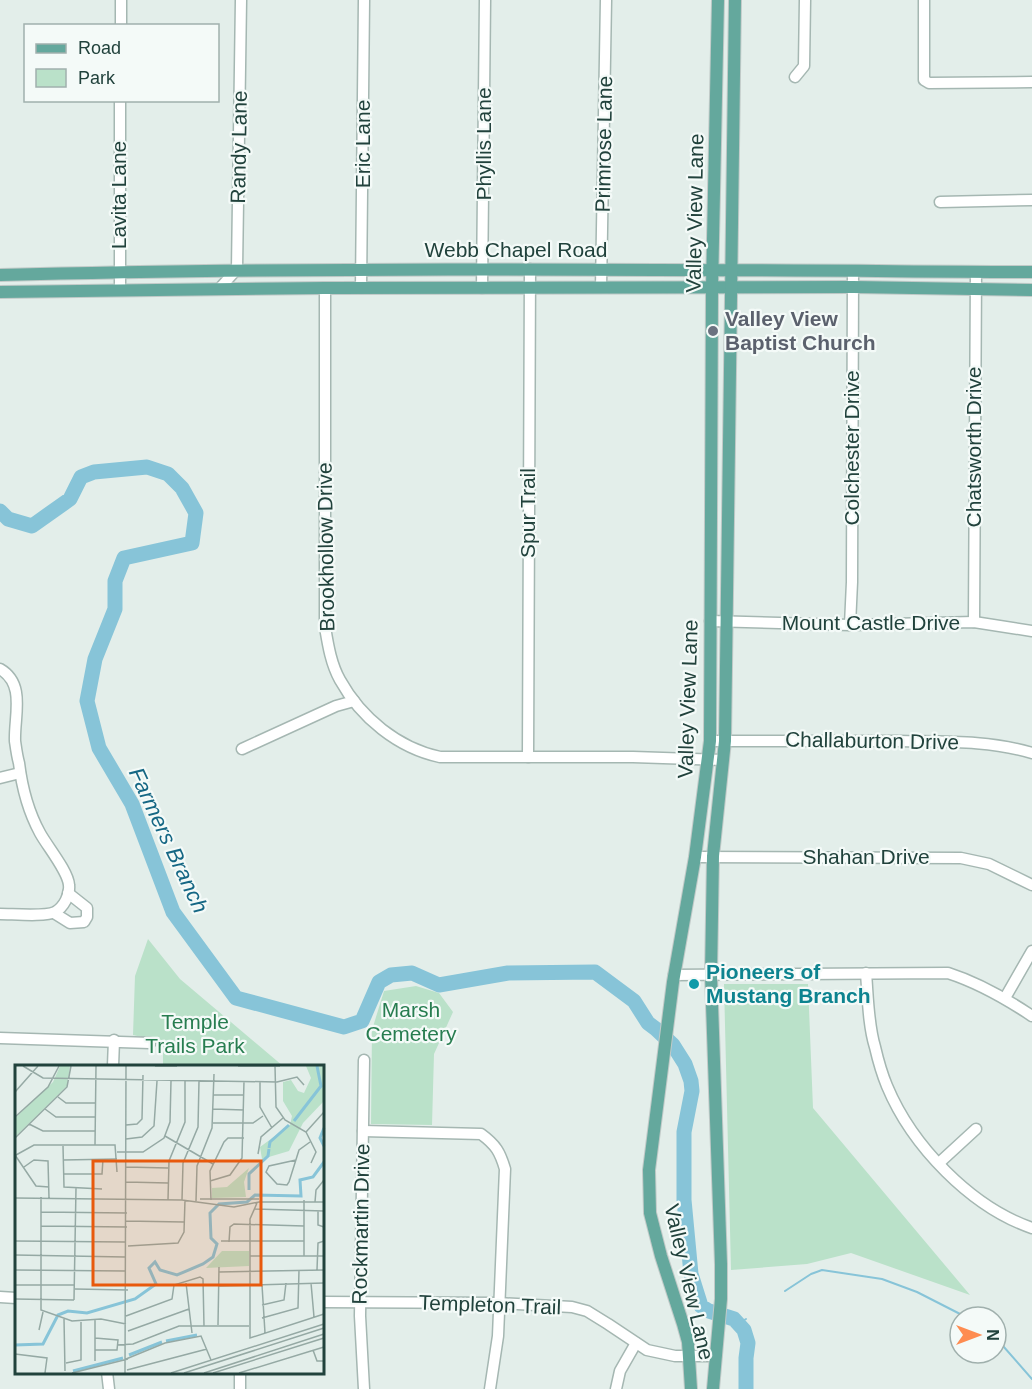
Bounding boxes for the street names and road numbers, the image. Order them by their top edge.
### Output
street label: Primrose Lane [591,76,616,212]
street label: Phyllis Lane [472,87,495,201]
street label: Randy Lane [226,90,251,204]
street label: Eric Lane [351,100,374,188]
street label: Valley View Lane [682,133,707,293]
street label: Lavita Lane [107,141,130,249]
street label: Webb Chapel Road [425,238,607,261]
street label: Chatsworth Drive [962,366,985,528]
street label: Colchester Drive [840,370,863,526]
street label: Brookhollow Drive [313,462,338,632]
street label: Spur Trail [516,468,539,558]
street label: Mount Castle Drive [782,611,960,634]
street label: Valley View Lane [673,619,702,779]
street label: Challaburton Drive [785,727,959,754]
street label: Shahan Drive [802,845,930,868]
street label: Rockmartin Drive [348,1143,373,1305]
street label: Valley View Lane [660,1202,719,1362]
street label: Templeton Trail [418,1291,562,1318]

